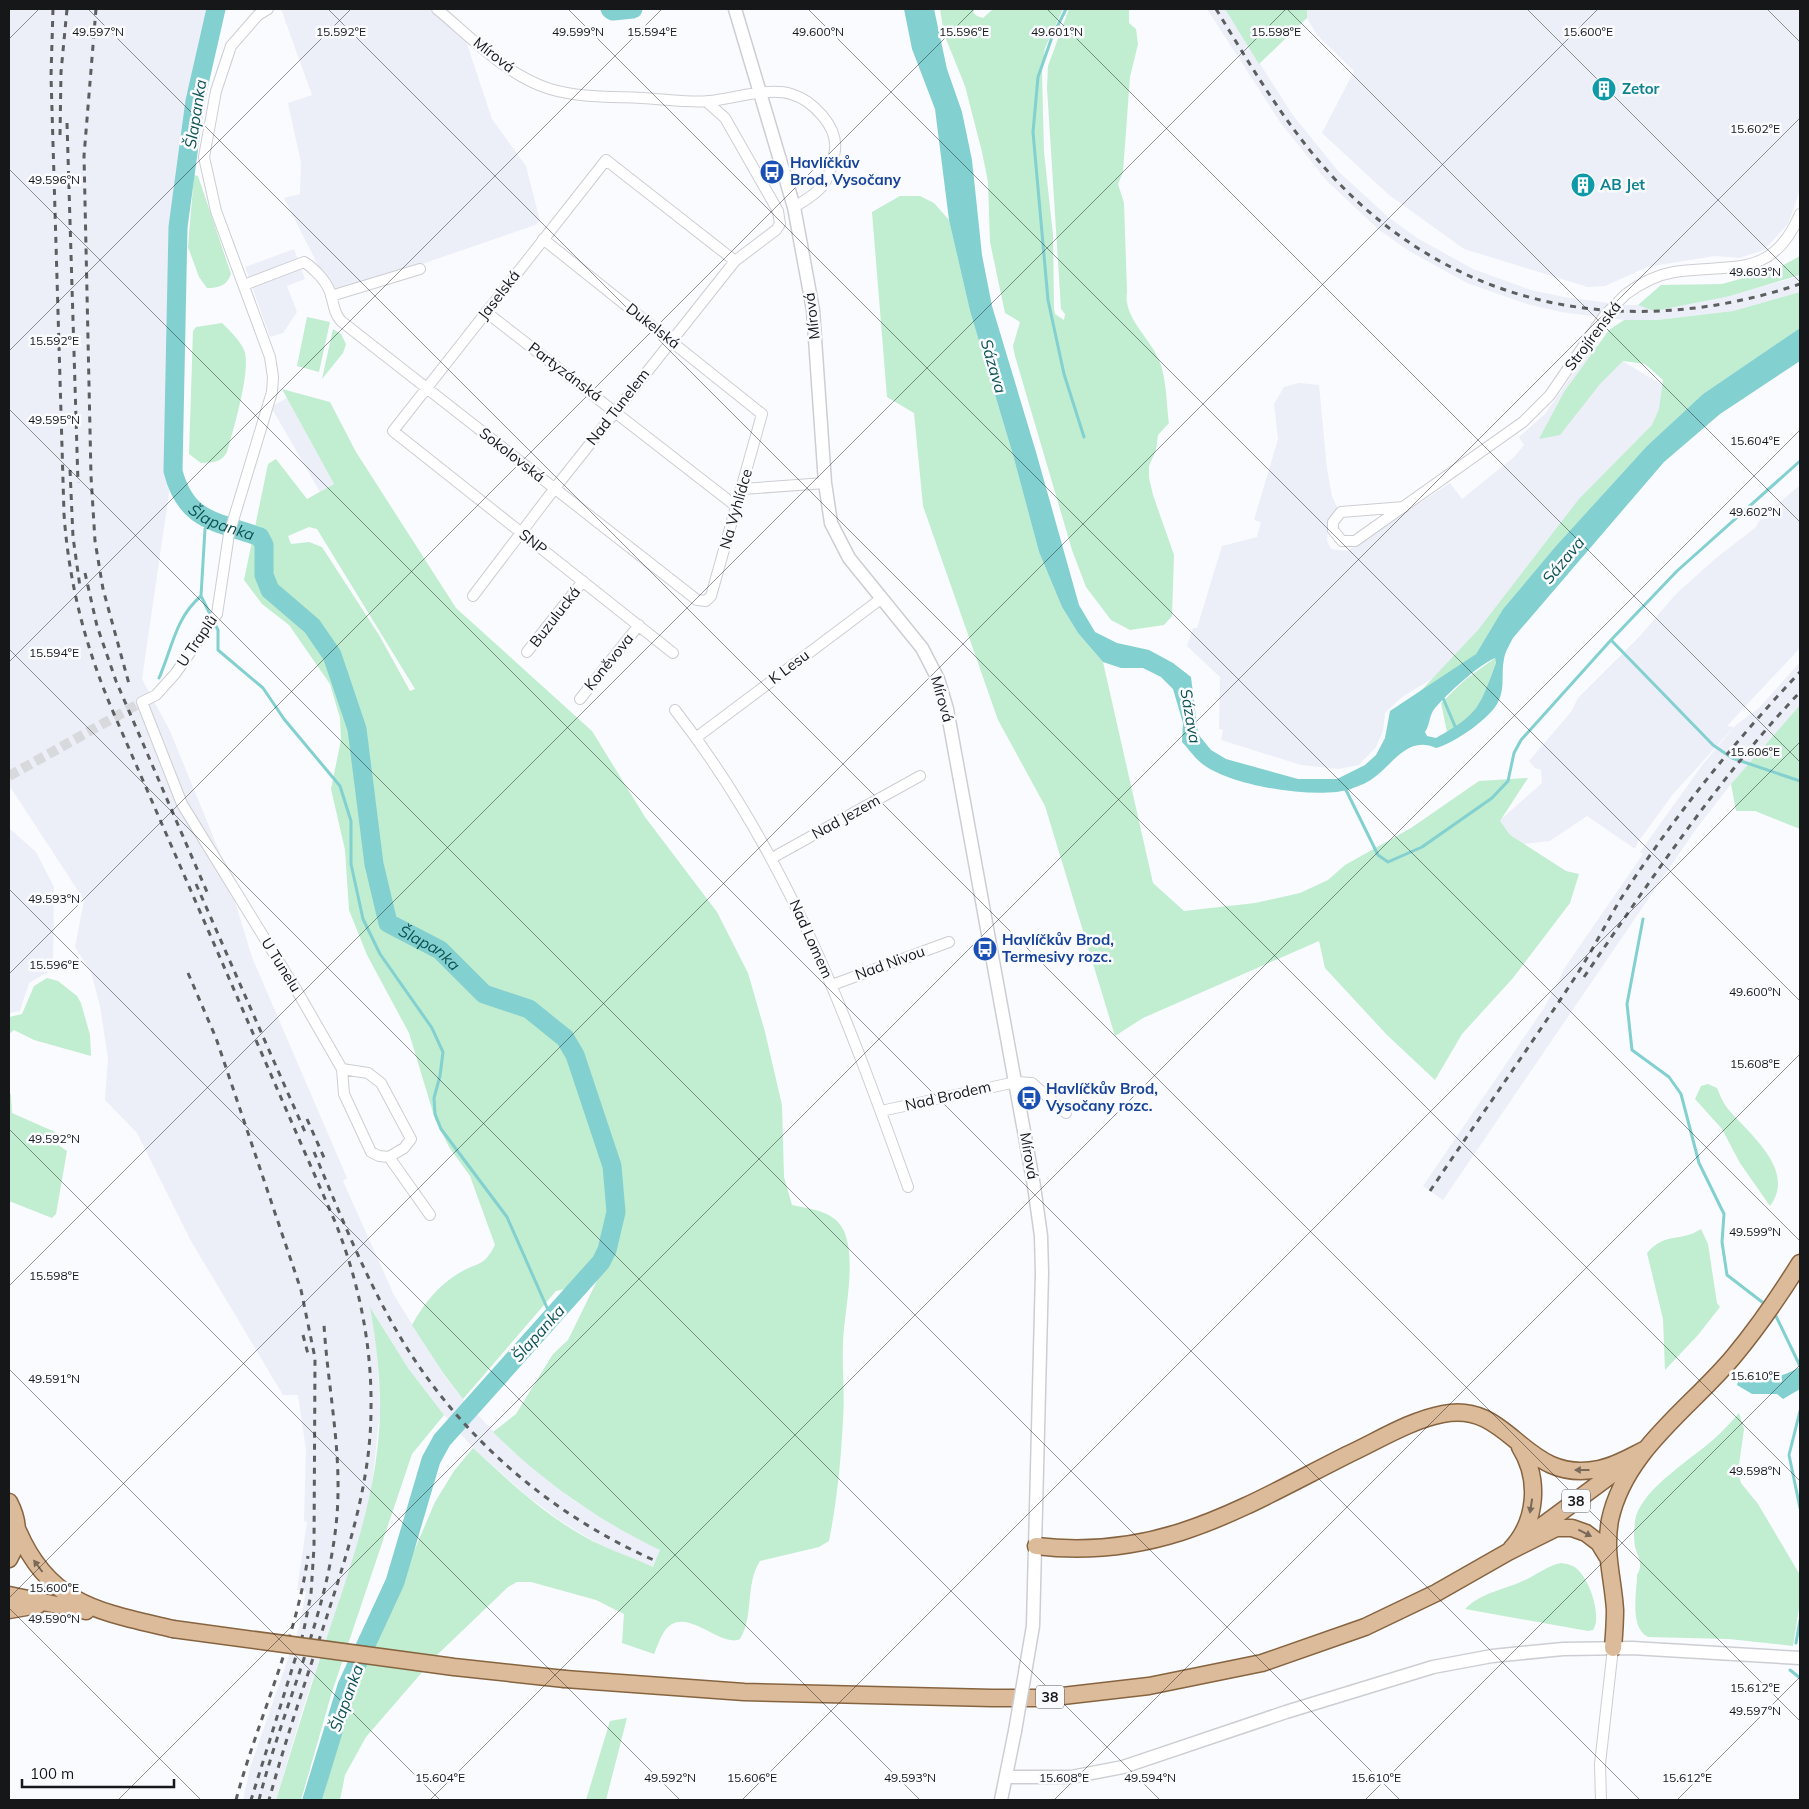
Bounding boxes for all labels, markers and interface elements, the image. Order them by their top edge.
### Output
text: 49.597°N [72,24,124,39]
text: 15.592°E [316,24,366,39]
text: 49.599°N [552,24,604,39]
text: 15.594°E [627,24,677,39]
text: 49.600°N [792,24,844,39]
text: 15.596°E [939,24,989,39]
text: 49.601°N [1031,24,1083,39]
text: 15.598°E [1251,24,1301,39]
text: 15.600°E [1563,24,1613,39]
street label: Mírová [470,33,519,77]
building icon: Zetor [1591,76,1617,102]
water label: Šlapanka [180,78,210,150]
place label: Zetor [1622,79,1660,98]
text: 15.602°E [1730,121,1780,136]
place label: Havlíčkův Brod, Vysočany [790,153,902,189]
bus stop icon: Havlíčkův Brod, Vysočany [759,159,785,185]
text: 49.596°N [28,172,80,187]
building icon: AB Jet [1570,172,1596,198]
place label: AB Jet [1600,175,1645,194]
text: 49.603°N [1729,264,1781,279]
street label: Jaselská [473,266,524,323]
street label: Mírová [799,291,824,341]
street label: Strojírenská [1560,297,1625,374]
street label: Dukelská [623,299,684,353]
text: 15.592°E [29,333,79,348]
water label: Sázava [977,337,1011,396]
street label: Partyzánská [525,338,606,405]
street label: Nad Tunelem [582,365,653,449]
text: 49.595°N [28,412,80,427]
street label: Sokolovská [476,423,549,486]
text: 15.604°E [1730,433,1780,448]
street label: Na Vyhlídce [715,467,756,551]
water label: Šlapanka [184,499,258,545]
text: 49.602°N [1729,504,1781,519]
street label: SNP [516,525,551,559]
water label: Sázava [1538,532,1589,588]
street label: Buzulucká [525,583,584,651]
street label: U Traplů [172,611,221,670]
street label: Koněvova [580,629,637,694]
text: 15.594°E [29,645,79,660]
street label: K Lesu [765,645,813,688]
street label: Mírová [927,674,958,724]
water label: Sázava [1176,687,1206,745]
text: 15.606°E [1730,744,1780,759]
street label: Nad Jezem [808,790,883,843]
text: 49.593°N [28,891,80,906]
street label: Nad Lomem [786,896,837,981]
water label: Šlapanka [395,920,465,975]
place label: Havlíčkův Brod, Termesivy rozc. [1002,930,1114,966]
street label: U Tunelu [257,934,306,995]
bus stop icon: Havlíčkův Brod, Termesivy rozc. [972,936,998,962]
street label: Nad Nivou [852,941,927,984]
text: 15.596°E [29,957,79,972]
text: 49.600°N [1729,984,1781,999]
text: 15.608°E [1730,1056,1780,1071]
street label: Nad Brodem [903,1076,993,1115]
place label: Havlíčkův Brod, Vysočany rozc. [1045,1079,1158,1115]
bus stop icon: Havlíčkův Brod, Vysočany rozc. [1016,1085,1042,1111]
text: 49.592°N [28,1131,80,1146]
street label: Mírová [1016,1131,1043,1181]
text: 49.599°N [1729,1224,1781,1239]
text: 15.598°E [29,1268,79,1283]
water label: Šlapanka [507,1300,569,1366]
text: 15.610°E [1730,1368,1780,1383]
text: 49.591°N [28,1371,80,1386]
text: 49.598°N [1729,1463,1781,1478]
one-way arrow [1574,1466,1590,1474]
road number: 38 [1562,1490,1590,1512]
one-way arrow [1527,1498,1535,1514]
one-way arrow [1577,1529,1592,1537]
one-way arrow [33,1559,43,1573]
text: 15.600°E [29,1580,79,1595]
text: 49.590°N [28,1611,80,1626]
water label: Šlapanka [325,1661,367,1734]
text: 15.612°E [1730,1680,1780,1695]
road number: 38 [1036,1685,1064,1708]
text: 49.597°N [1729,1703,1781,1718]
scale bar [22,1756,175,1788]
text: 100 m [30,1764,74,1783]
text: 15.604°E [415,1770,465,1785]
text: 49.592°N [644,1770,696,1785]
text: 15.606°E [727,1770,777,1785]
text: 49.593°N [884,1770,936,1785]
text: 15.608°E [1039,1770,1089,1785]
text: 49.594°N [1124,1770,1176,1785]
text: 15.610°E [1351,1770,1401,1785]
text: 15.612°E [1662,1770,1712,1785]

